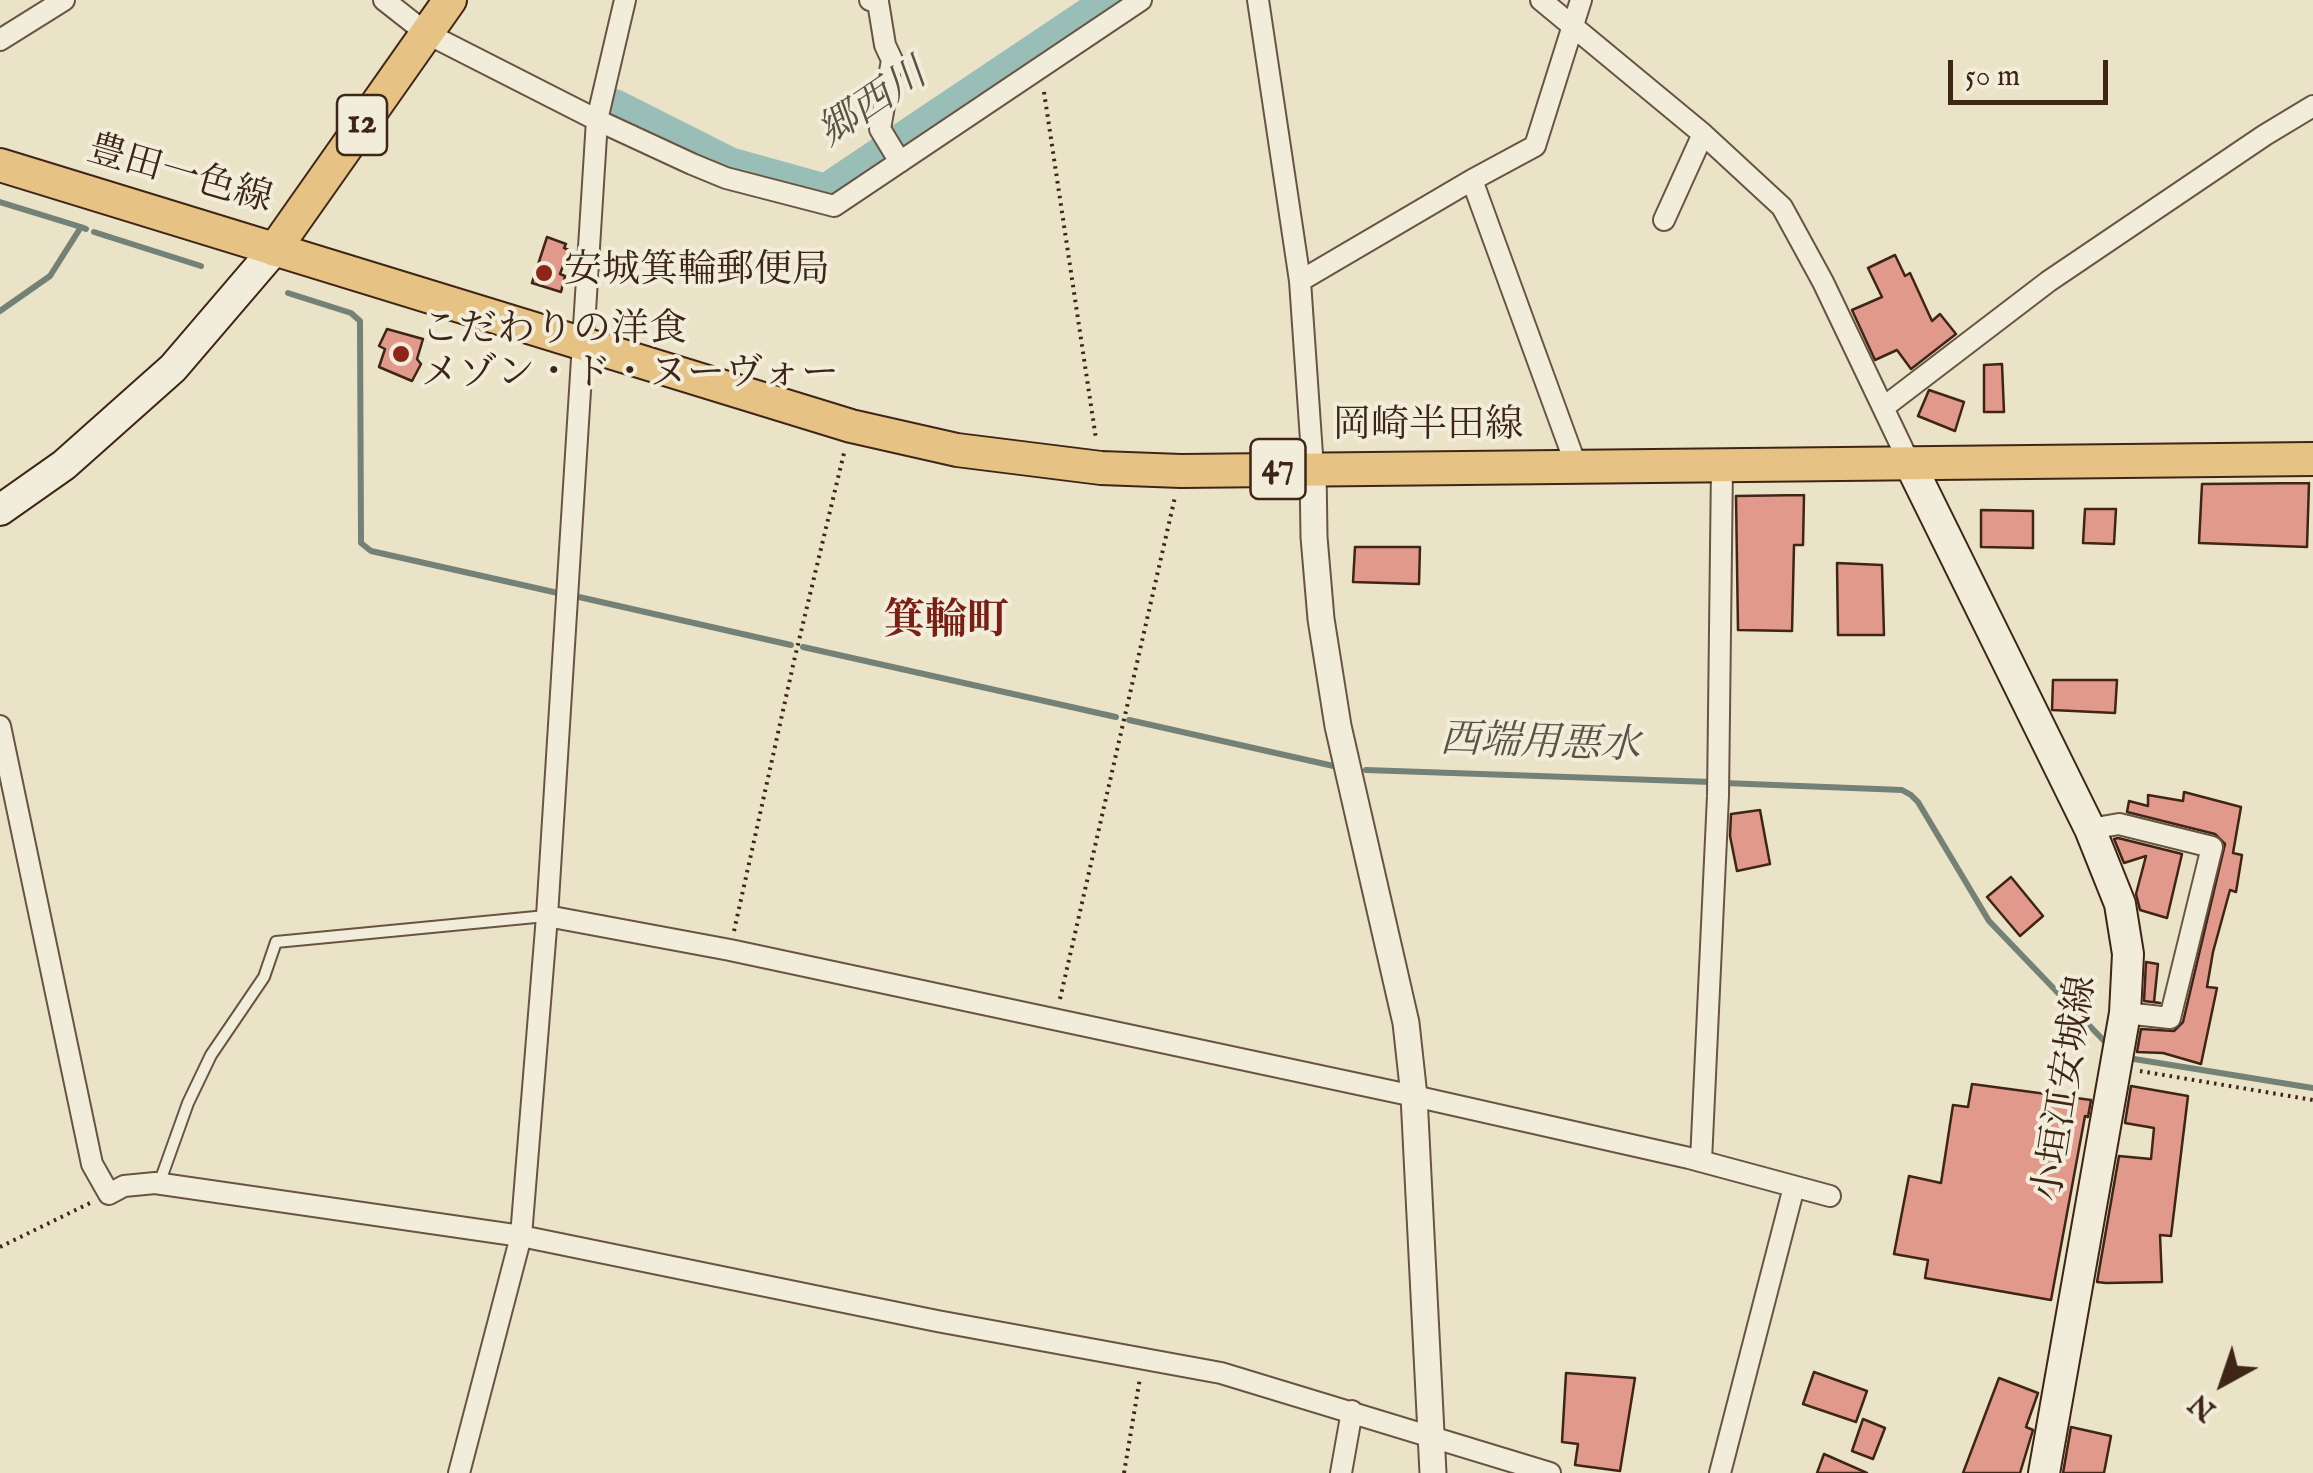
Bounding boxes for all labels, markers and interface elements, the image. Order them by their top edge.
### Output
scale bar [1953,40,2113,102]
water label: 郷西川 [811,53,937,159]
text: 50 m [1965,58,2020,96]
road number: 12 [337,95,387,155]
street label: 豊田一色線 [81,129,277,225]
place label: 安城箕輪郵便局 [564,250,830,296]
marker: 安城箕輪郵便局 [533,262,555,284]
place label: こだわりの洋食 メゾン・ド・ヌーヴォー [421,309,839,398]
marker: こだわりの洋食 メゾン・ド・ヌーヴォー [390,343,412,365]
street label: 岡崎半田線 [1333,405,1523,451]
road number: 47 [1250,439,1306,499]
district label: 箕輪町 [883,599,1009,649]
water label: 西端用悪水 [1439,719,1641,773]
street label: 小垣江安城線 [2028,973,2108,1205]
north arrow [2173,1333,2273,1433]
text: N [2183,1385,2224,1428]

